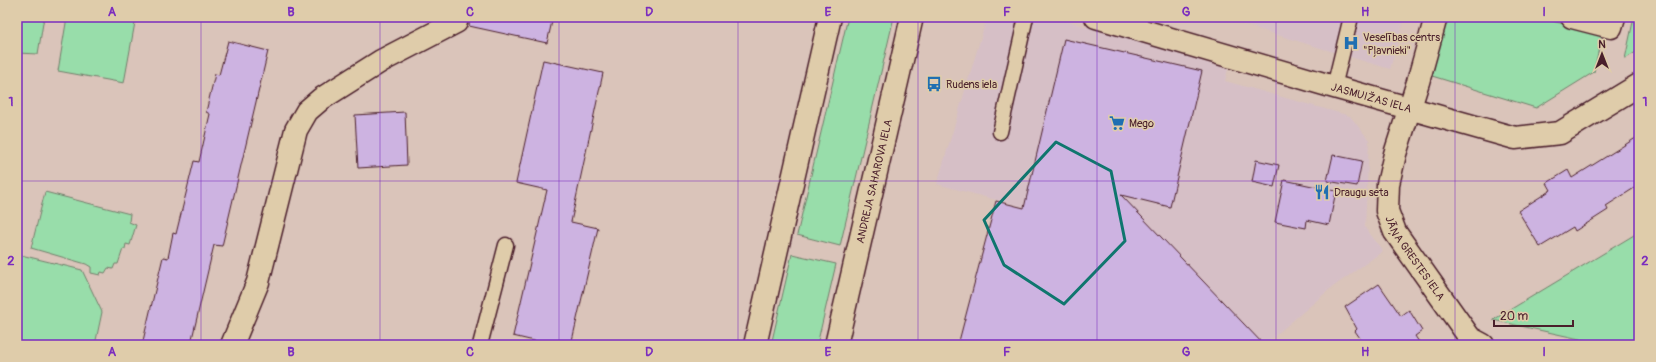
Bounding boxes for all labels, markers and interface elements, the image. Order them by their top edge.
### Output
text: A [108,4,117,20]
text: B [287,4,295,20]
text: C [466,4,474,20]
text: D [645,4,653,20]
text: E [825,4,832,20]
text: F [1003,4,1011,20]
text: G [1182,4,1191,20]
text: H [1361,4,1369,20]
text: I [1542,4,1546,20]
place label: Veselības centrs "Pļavnieki" [1363,31,1440,57]
hospital icon: Veselības centrs "Pļavnieki" [1342,34,1360,52]
north arrow [1582,34,1622,74]
text: N [1598,38,1606,51]
bus stop icon: Rudens iela [925,75,943,93]
place label: Rudens iela [946,78,997,91]
street label: JASMUIŽAS IELA [1329,80,1413,116]
text: 1 [8,94,14,110]
text: 1 [1642,94,1648,110]
supermarket icon: Mego [1108,114,1126,132]
place label: Mego [1129,117,1154,130]
street label: ANDREJA SAHAROVA IELA [854,118,895,245]
restaurant icon: Draugu seta [1313,183,1331,201]
place label: Draugu seta [1334,186,1389,199]
street label: JĀŅA GRESTES IELA [1383,214,1447,303]
text: 2 [7,253,15,269]
text: 2 [1641,253,1649,269]
scale bar [1494,302,1573,328]
text: 20 m [1500,309,1529,324]
text: A [108,344,117,360]
text: B [287,344,295,360]
text: C [466,344,474,360]
text: D [645,344,653,360]
text: E [825,344,832,360]
text: F [1003,344,1011,360]
text: G [1182,344,1191,360]
text: H [1361,344,1369,360]
text: I [1542,344,1546,360]

